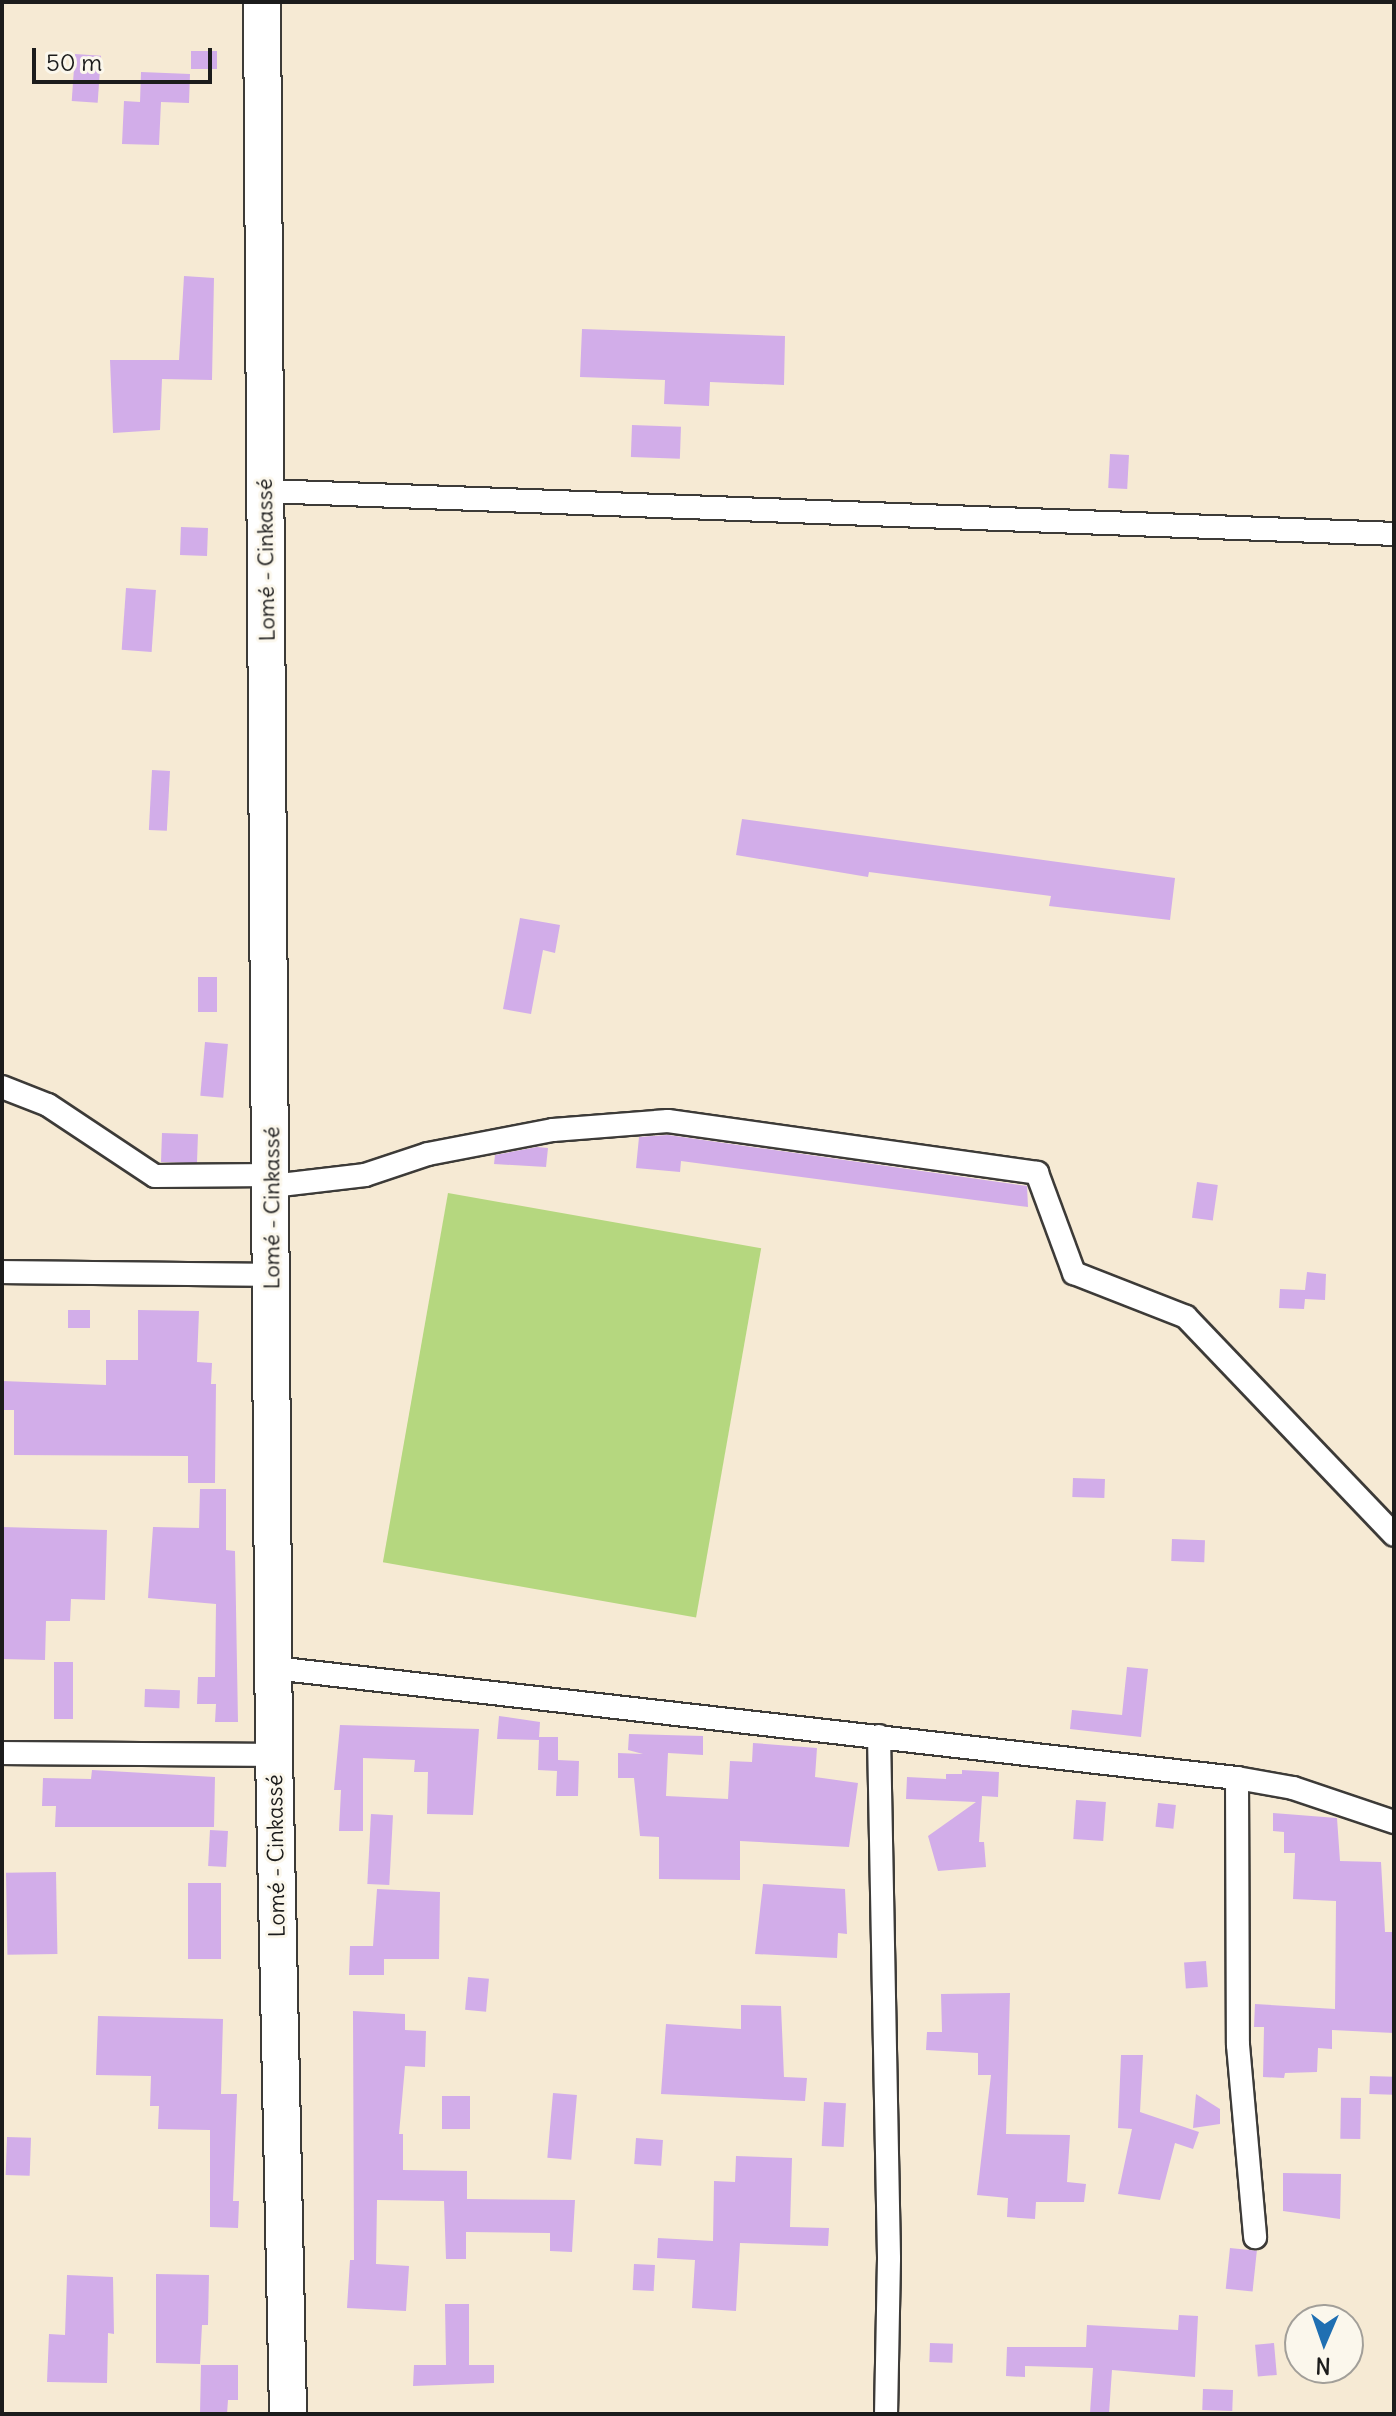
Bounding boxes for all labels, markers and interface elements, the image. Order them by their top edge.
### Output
scale bar [36,32,216,82]
text: 50 m [46,47,102,77]
street label: Lomé - Cinkassé [251,478,281,642]
street label: Lomé - Cinkassé [259,1127,285,1289]
street label: Lomé - Cinkassé [261,1774,291,1938]
north arrow [1284,2304,1364,2384]
text: N [1315,2352,1331,2380]

